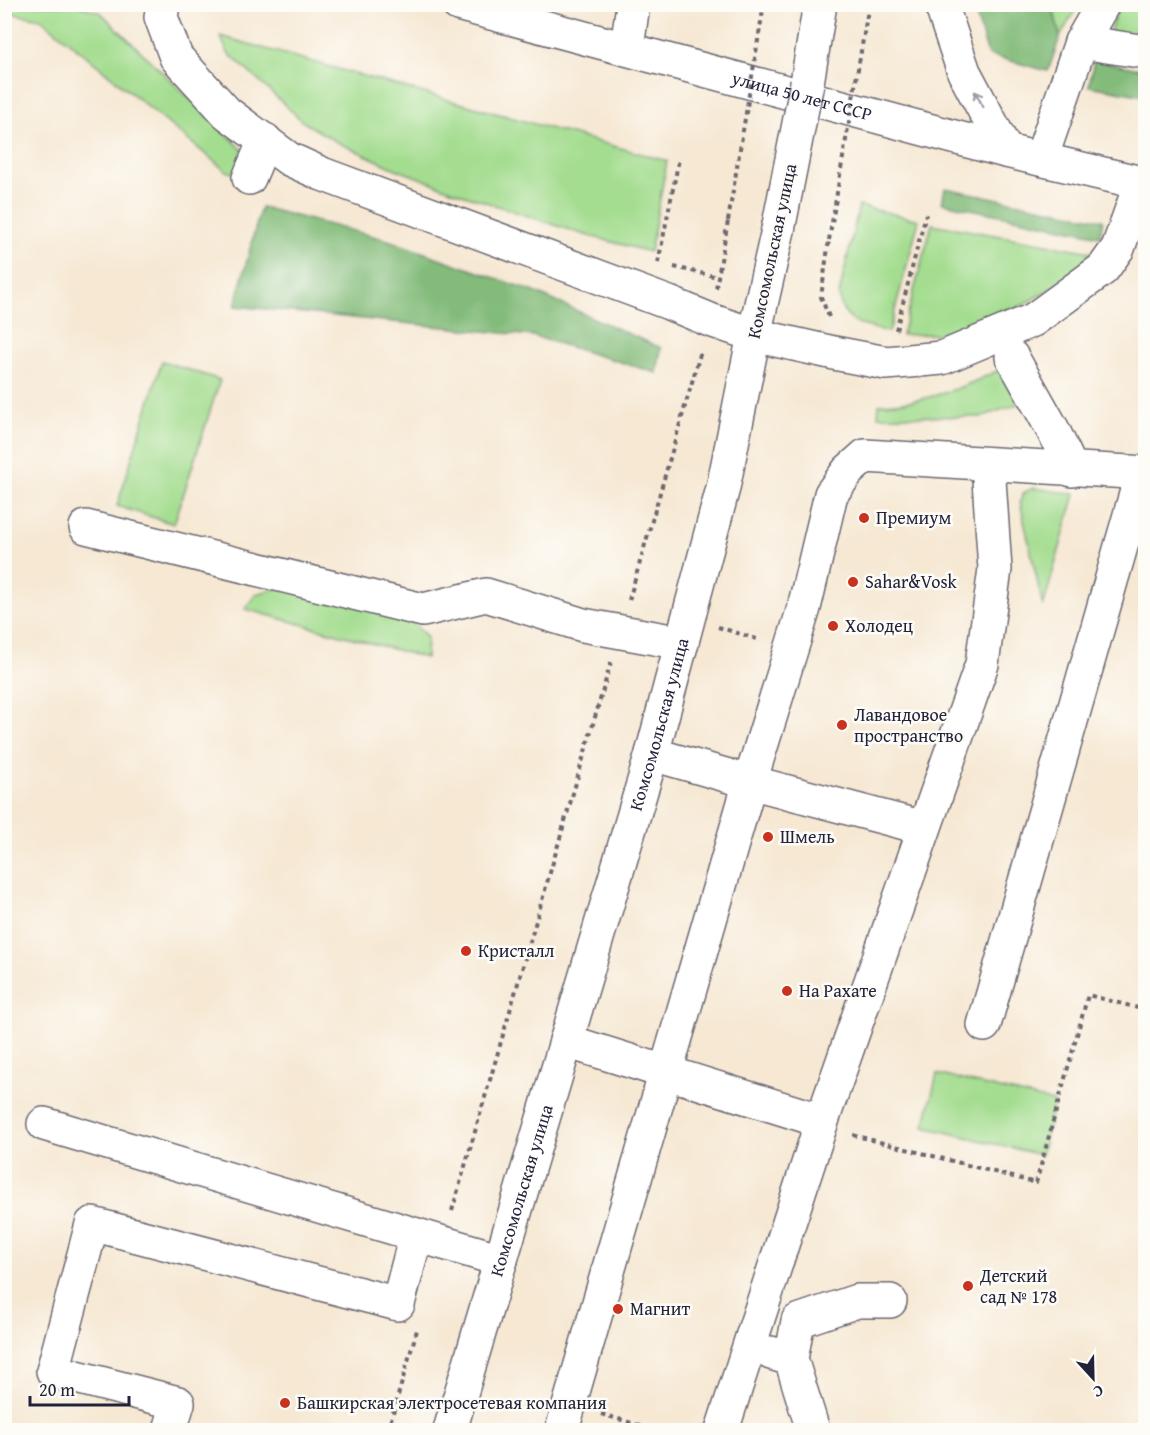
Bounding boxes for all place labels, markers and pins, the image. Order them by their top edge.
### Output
place label: Премиум [876,504,951,531]
marker: Премиум [857,511,871,525]
place label: Sahar&Vosk [865,568,958,595]
marker: Sahar&Vosk [846,575,860,589]
place label: Холодец [845,612,913,639]
marker: Холодец [826,619,840,633]
place label: Лавандовое пространство [854,701,963,749]
marker: Лавандовое пространство [835,718,849,732]
place label: Шмель [780,823,835,850]
marker: Шмель [761,830,775,844]
place label: Кристалл [478,937,555,964]
marker: Кристалл [459,944,473,958]
place label: На Рахате [799,977,877,1004]
marker: На Рахате [780,984,794,998]
place label: Детский сад № 178 [979,1262,1057,1310]
marker: Детский сад № 178 [961,1279,975,1293]
place label: Магнит [630,1295,690,1322]
marker: Магнит [611,1302,625,1316]
place label: Башкирская электросетевая компания [297,1389,607,1416]
marker: Башкирская электросетевая компания [278,1396,292,1410]

